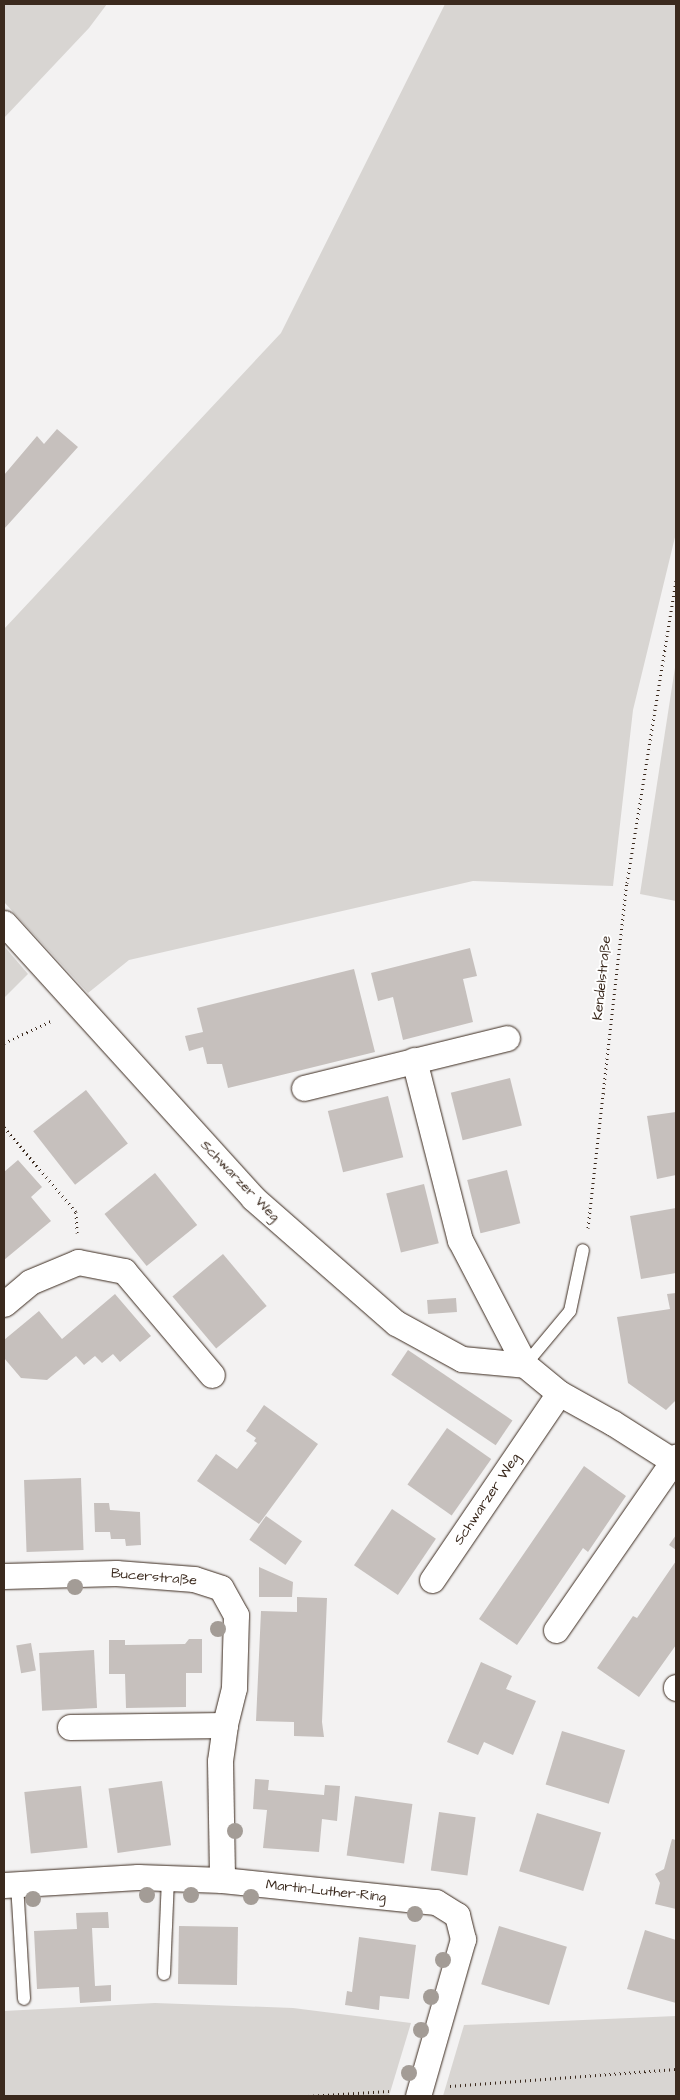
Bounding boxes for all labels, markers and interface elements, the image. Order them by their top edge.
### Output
street label: Kendelstraße [589,935,615,1021]
street label: Schwarzer Weg [197,1137,283,1225]
street label: Schwarzer Weg [450,1450,524,1548]
street label: Bucerstraße [110,1565,198,1589]
street label: Martin-Luther-Ring [265,1876,387,1906]

